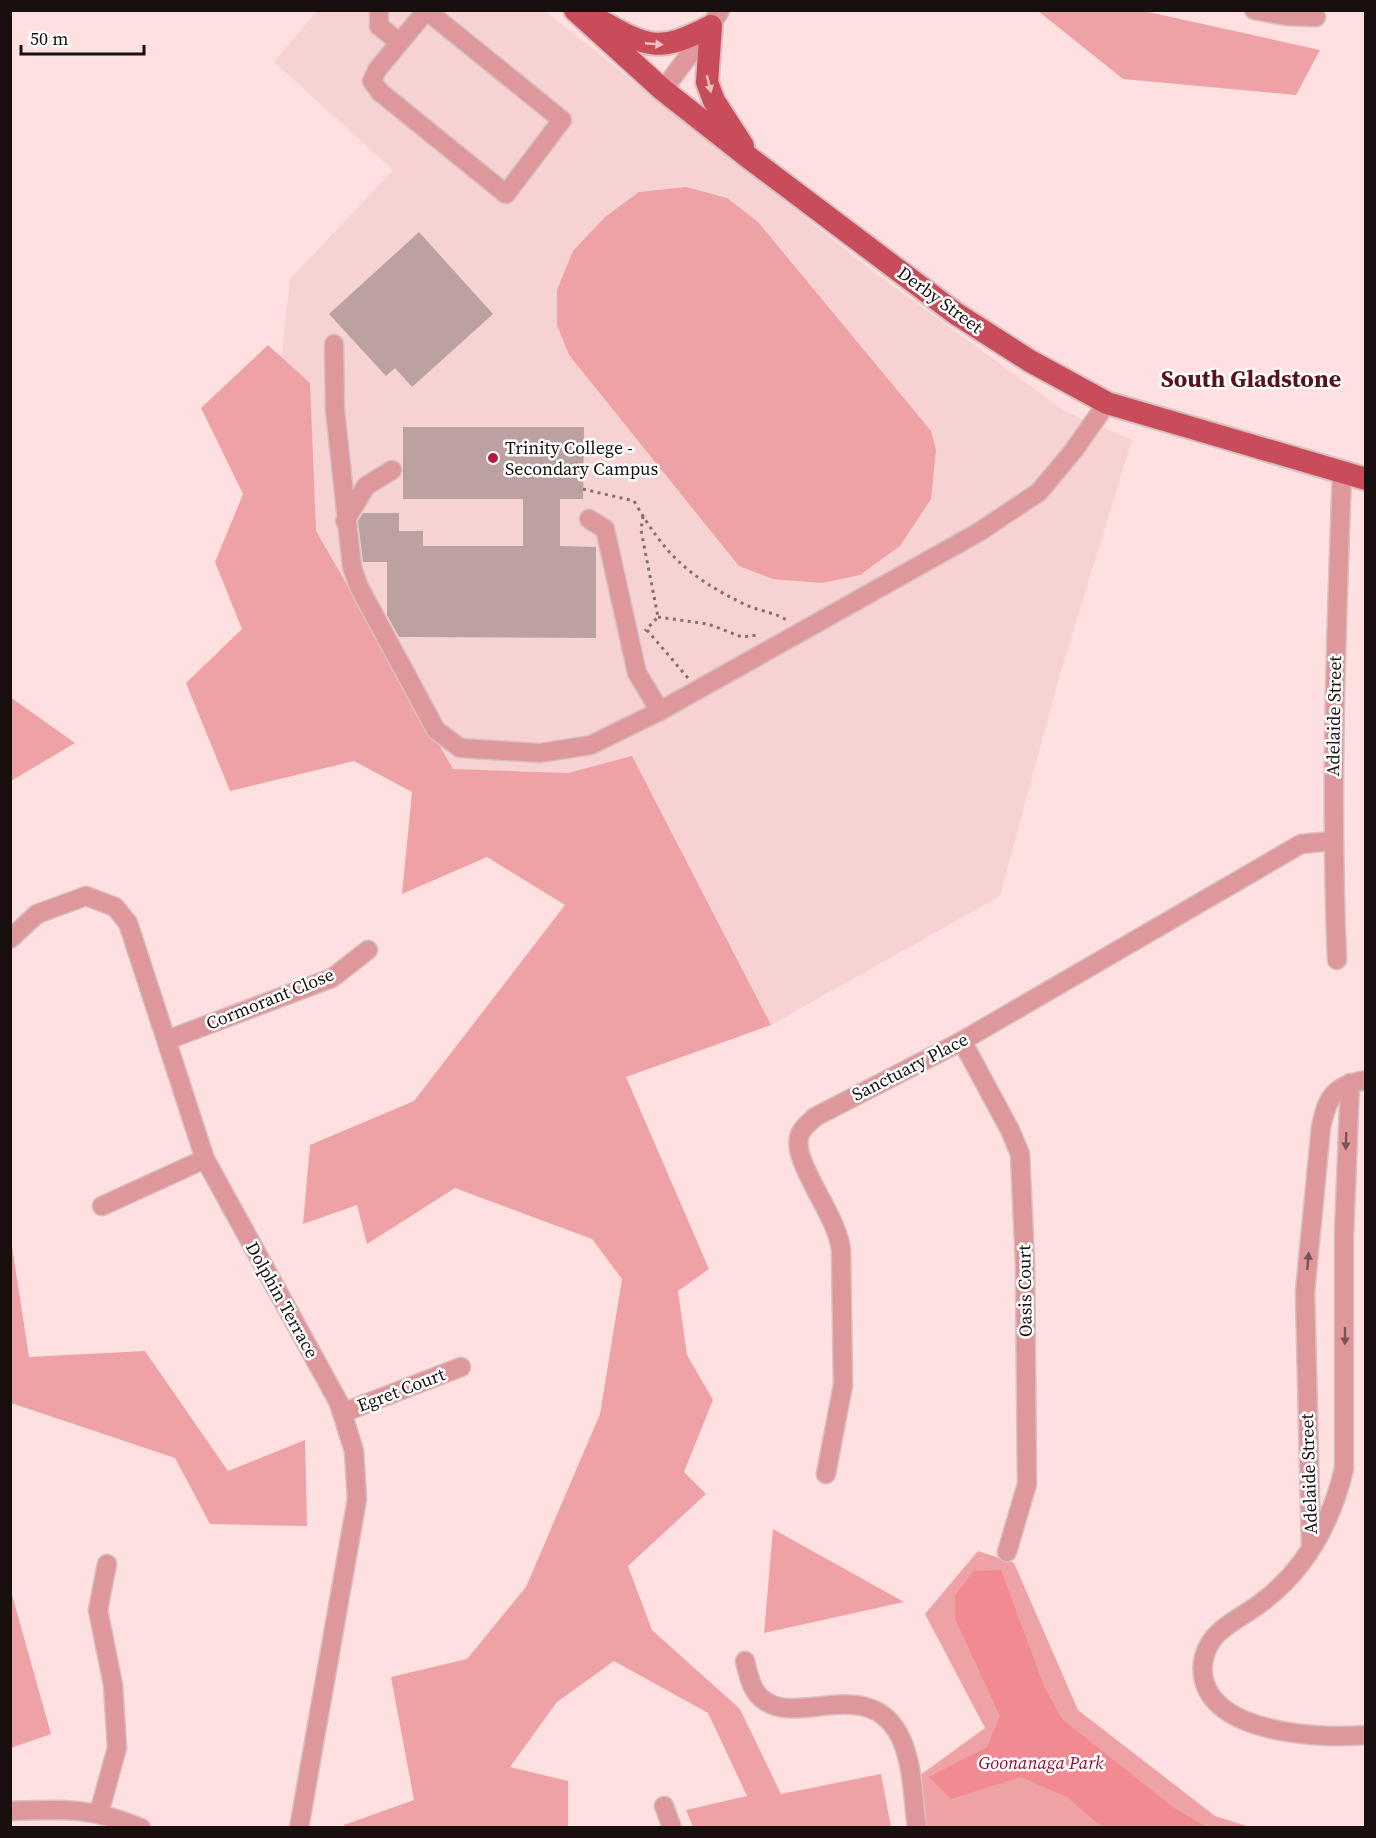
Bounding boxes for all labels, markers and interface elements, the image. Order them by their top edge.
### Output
scale bar [21,18,144,56]
text: 50 m [30,26,68,51]
one-way arrow [645,39,664,49]
one-way arrow [705,75,714,94]
street label: Derby Street [893,260,988,339]
district label: South Gladstone [1161,362,1341,395]
place label: Trinity College - Secondary Campus [505,435,658,481]
marker: Trinity College - Secondary Campus [486,451,500,465]
street label: Adelaide Street [1320,655,1347,777]
street label: Cormorant Close [202,961,338,1036]
street label: Sanctuary Place [847,1026,972,1107]
one-way arrow [1342,1132,1351,1151]
street label: Dolphin Terrace [240,1237,325,1363]
street label: Oasis Court [1011,1244,1038,1337]
one-way arrow [1303,1251,1313,1270]
one-way arrow [1340,1326,1350,1345]
street label: Egret Court [353,1361,448,1418]
street label: Adelaide Street [1294,1413,1323,1535]
park label: Goonanaga Park [978,1750,1104,1775]

